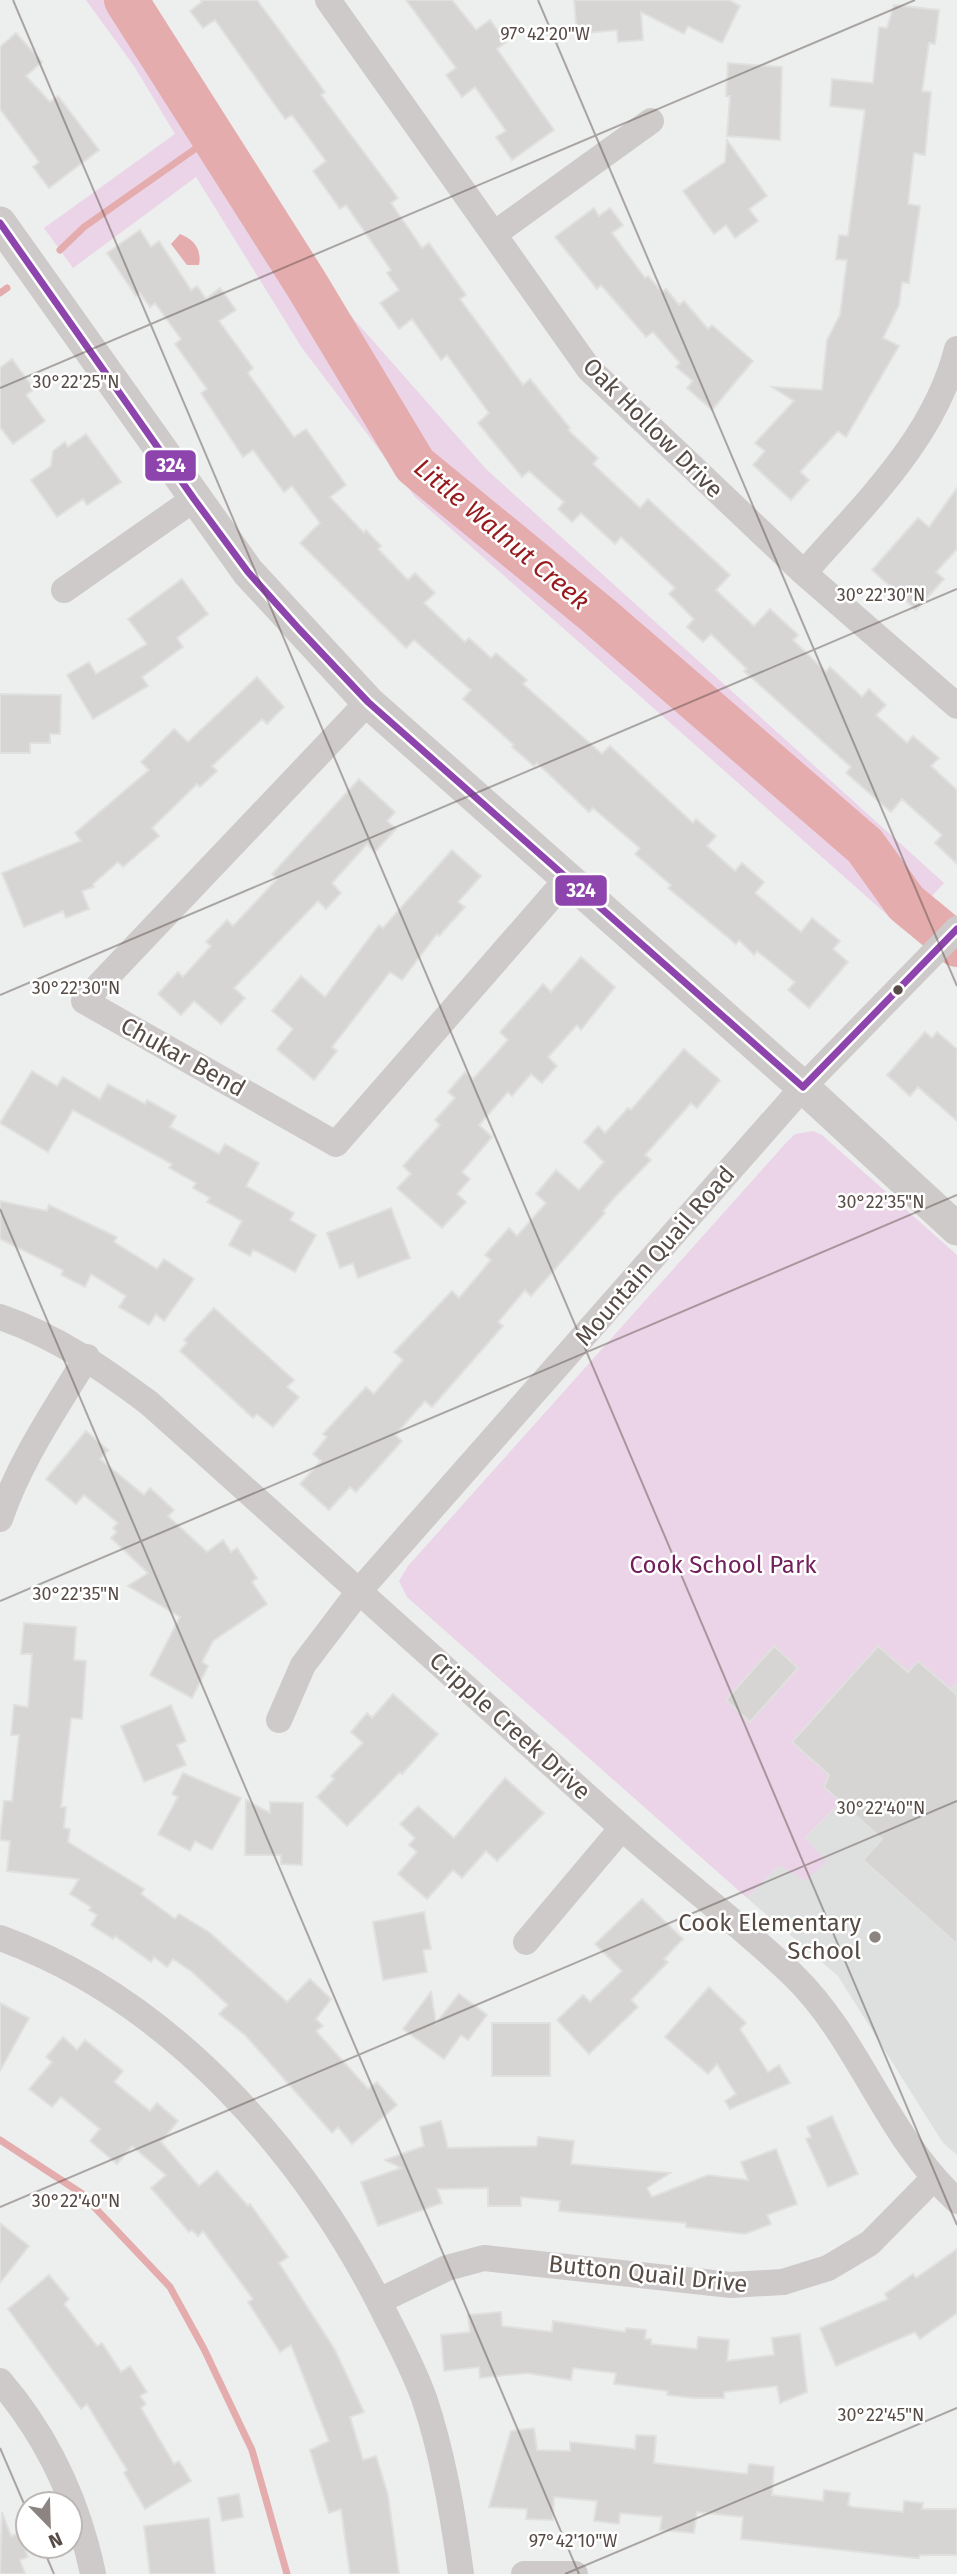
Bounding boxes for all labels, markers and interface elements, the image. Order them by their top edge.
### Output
text: 97°42'20"W [500,23,590,45]
street label: Oak Hollow Drive [577,352,729,504]
text: 30°22'25"N [32,371,120,393]
line badge: 324 [144,449,197,482]
water label: Little Walnut Creek [408,452,596,617]
text: 324 [155,454,186,477]
text: 30°22'30"N [837,584,925,606]
line badge: 324 [554,874,608,907]
text: 324 [565,879,596,902]
text: 30°22'30"N [32,977,120,999]
unlabelled marker [891,983,905,997]
street label: Chukar Bend [116,1011,250,1103]
street label: Mountain Quail Road [569,1161,741,1351]
text: 30°22'35"N [837,1191,925,1213]
park label: Cook School Park [630,1551,817,1579]
text: 30°22'35"N [32,1583,120,1605]
street label: Cripple Creek Drive [424,1646,596,1806]
text: 30°22'40"N [837,1797,925,1819]
place label: Cook Elementary School [678,1909,861,1965]
marker: Cook Elementary School [867,1929,883,1945]
text: 30°22'40"N [32,2190,120,2212]
street label: Button Quail Drive [547,2250,749,2298]
text: 30°22'45"N [838,2404,924,2426]
north arrow [14,2490,84,2560]
text: N [45,2527,66,2553]
text: 97°42'10"W [529,2530,617,2552]

